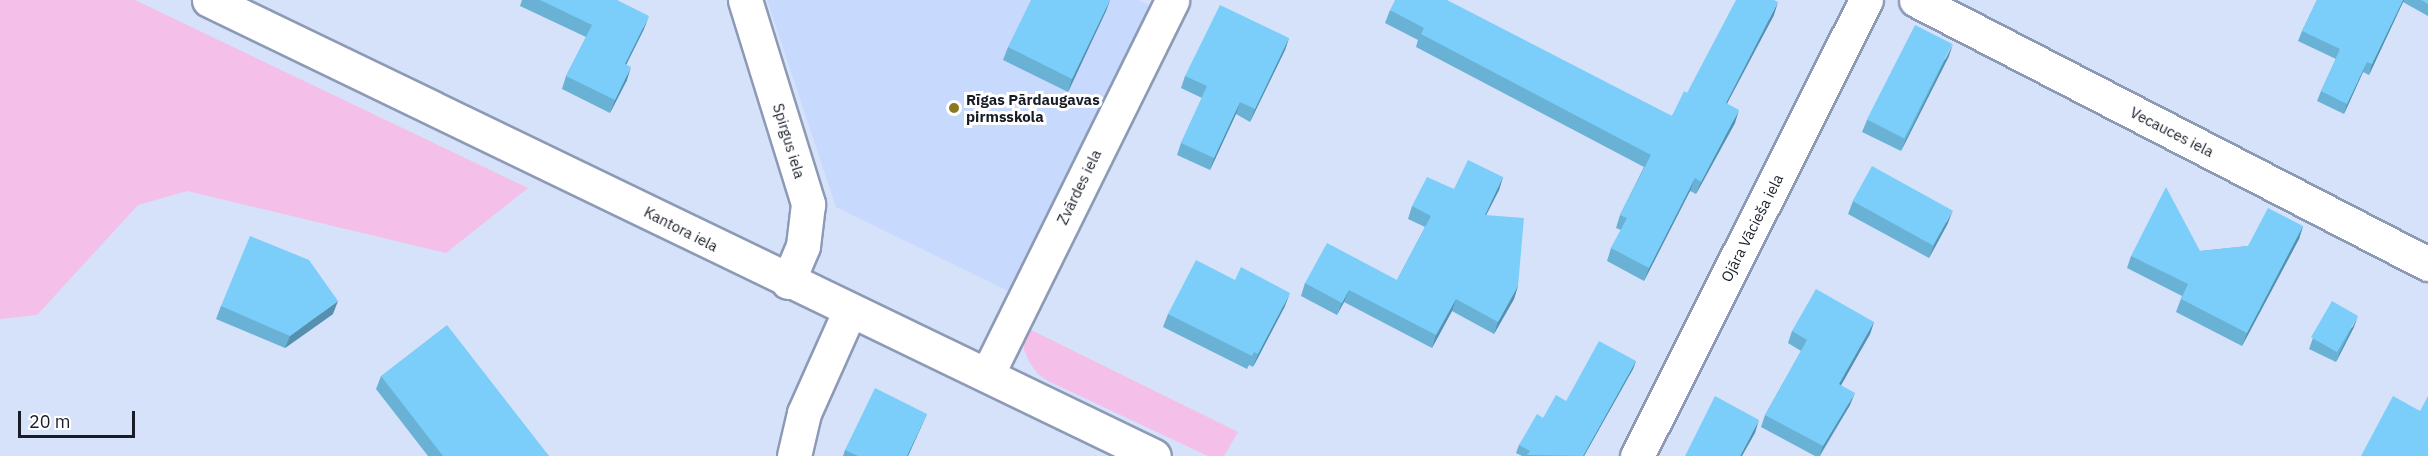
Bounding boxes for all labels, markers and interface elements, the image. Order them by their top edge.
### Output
place label: Rīgas Pārdaugavas pirmsskola [966,90,1100,125]
street label: Spirgus iela [769,101,809,181]
marker: Rīgas Pārdaugavas pirmsskola [947,101,961,115]
street label: Vecauces iela [2127,103,2217,161]
street label: Zvārdes iela [1053,147,1105,227]
street label: Ojāra Vācieša iela [1717,171,1787,285]
street label: Kantora iela [641,203,721,255]
scale bar [21,399,138,437]
text: 20 m [29,410,71,433]

